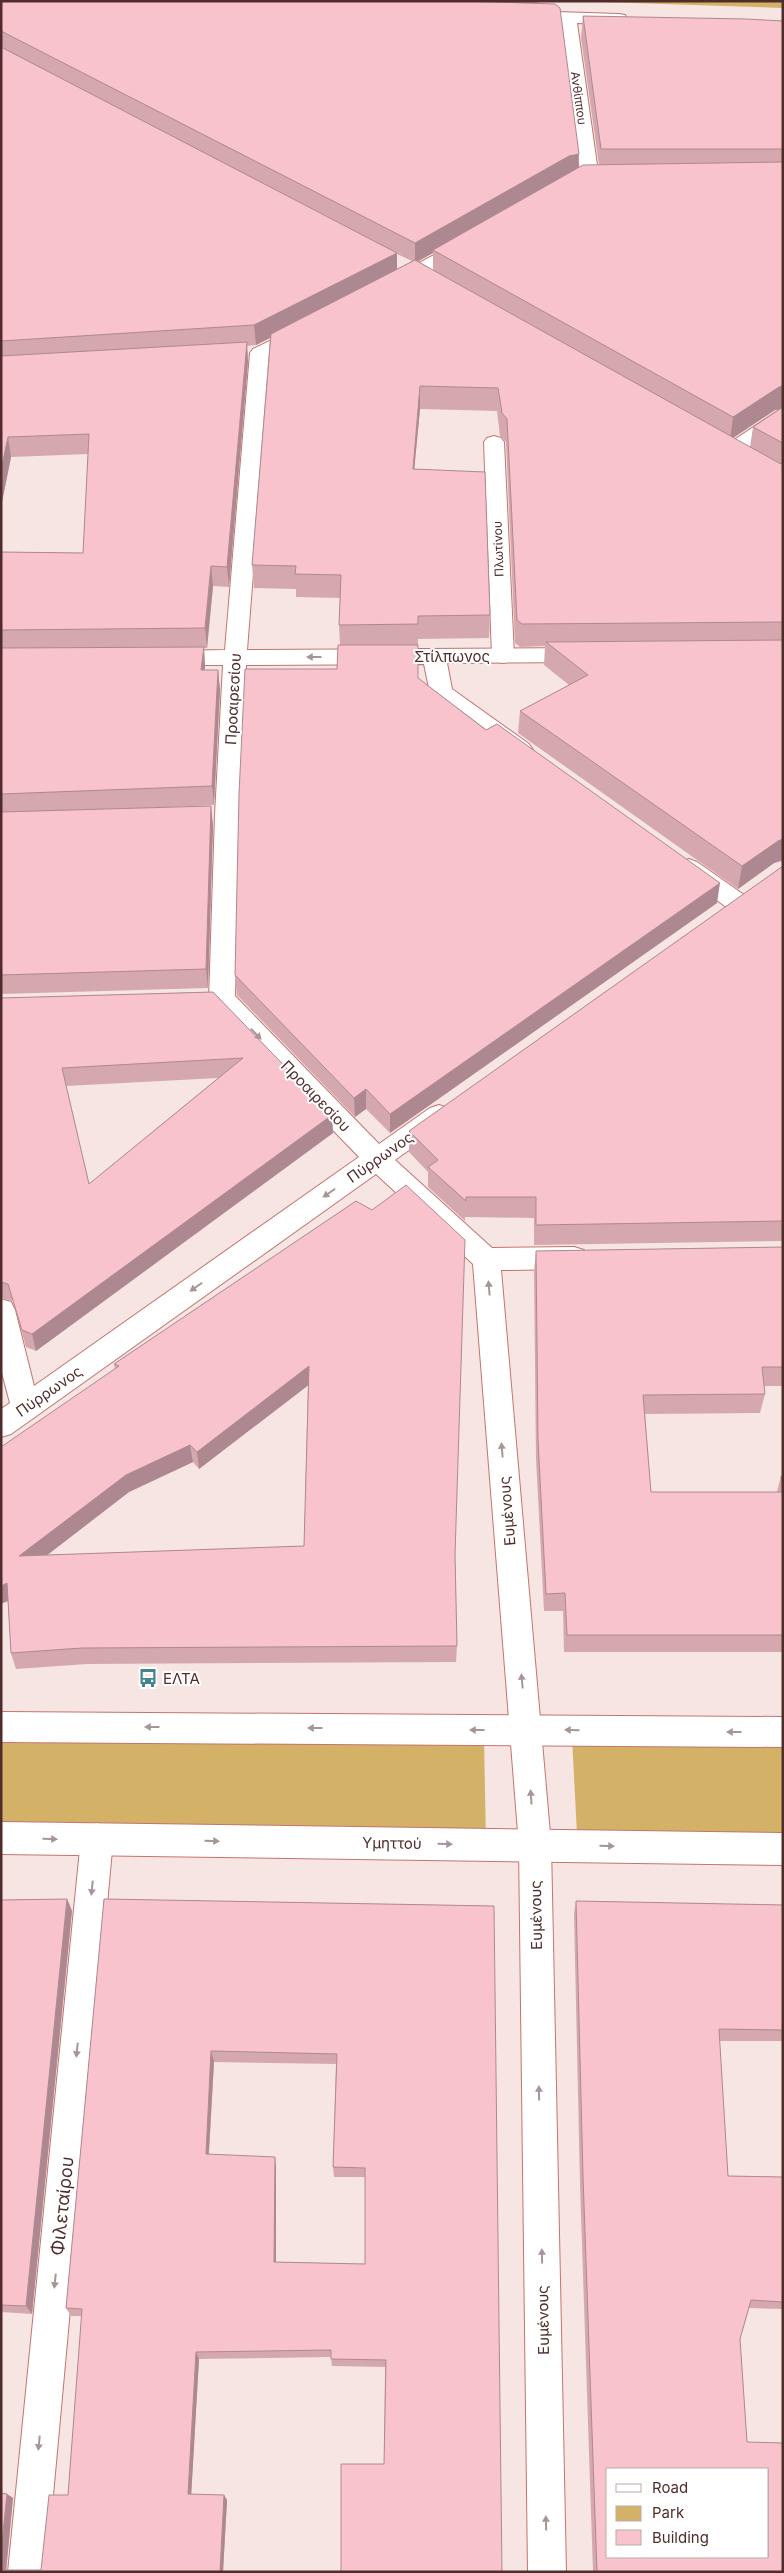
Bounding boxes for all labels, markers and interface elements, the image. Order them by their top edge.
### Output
street label: Ανθίππου [568,70,590,126]
street label: Πλωτίνου [490,521,506,577]
street label: Στίλπωνος [414,647,490,666]
street label: Προαιρεσίου [221,653,245,745]
one-way arrow [306,653,322,661]
one-way arrow [250,1028,262,1040]
street label: Προαιρεσίου [277,1056,355,1136]
street label: Πύρρωνος [343,1127,417,1187]
one-way arrow [322,1188,336,1198]
one-way arrow [484,1279,492,1295]
one-way arrow [189,1282,203,1292]
street label: Πύρρωνος [12,1361,86,1421]
one-way arrow [498,1441,506,1457]
street label: Ευμένους [495,1475,519,1547]
bus stop icon: ΕΛΤΑ [137,1667,159,1689]
place label: ΕΛΤΑ [163,1669,200,1688]
one-way arrow [518,1673,526,1689]
one-way arrow [144,1723,160,1731]
one-way arrow [307,1724,323,1732]
one-way arrow [469,1725,485,1733]
one-way arrow [563,1726,579,1734]
one-way arrow [726,1728,742,1736]
one-way arrow [527,1788,535,1804]
street label: Υμηττού [362,1833,422,1853]
one-way arrow [42,1835,58,1843]
one-way arrow [205,1837,221,1845]
one-way arrow [437,1840,453,1848]
one-way arrow [600,1842,616,1850]
one-way arrow [88,1880,96,1896]
street label: Ευμένους [526,1880,546,1950]
one-way arrow [73,2042,81,2058]
one-way arrow [535,2085,543,2101]
street label: Φιλεταίρου [46,2155,78,2257]
one-way arrow [538,2247,546,2263]
one-way arrow [50,2273,58,2289]
street label: Ευμένους [533,2285,553,2355]
one-way arrow [35,2435,43,2451]
legend [606,2468,769,2558]
text: Road [652,2478,688,2497]
text: Park [652,2503,685,2522]
one-way arrow [542,2515,550,2531]
text: Building [652,2528,709,2547]

